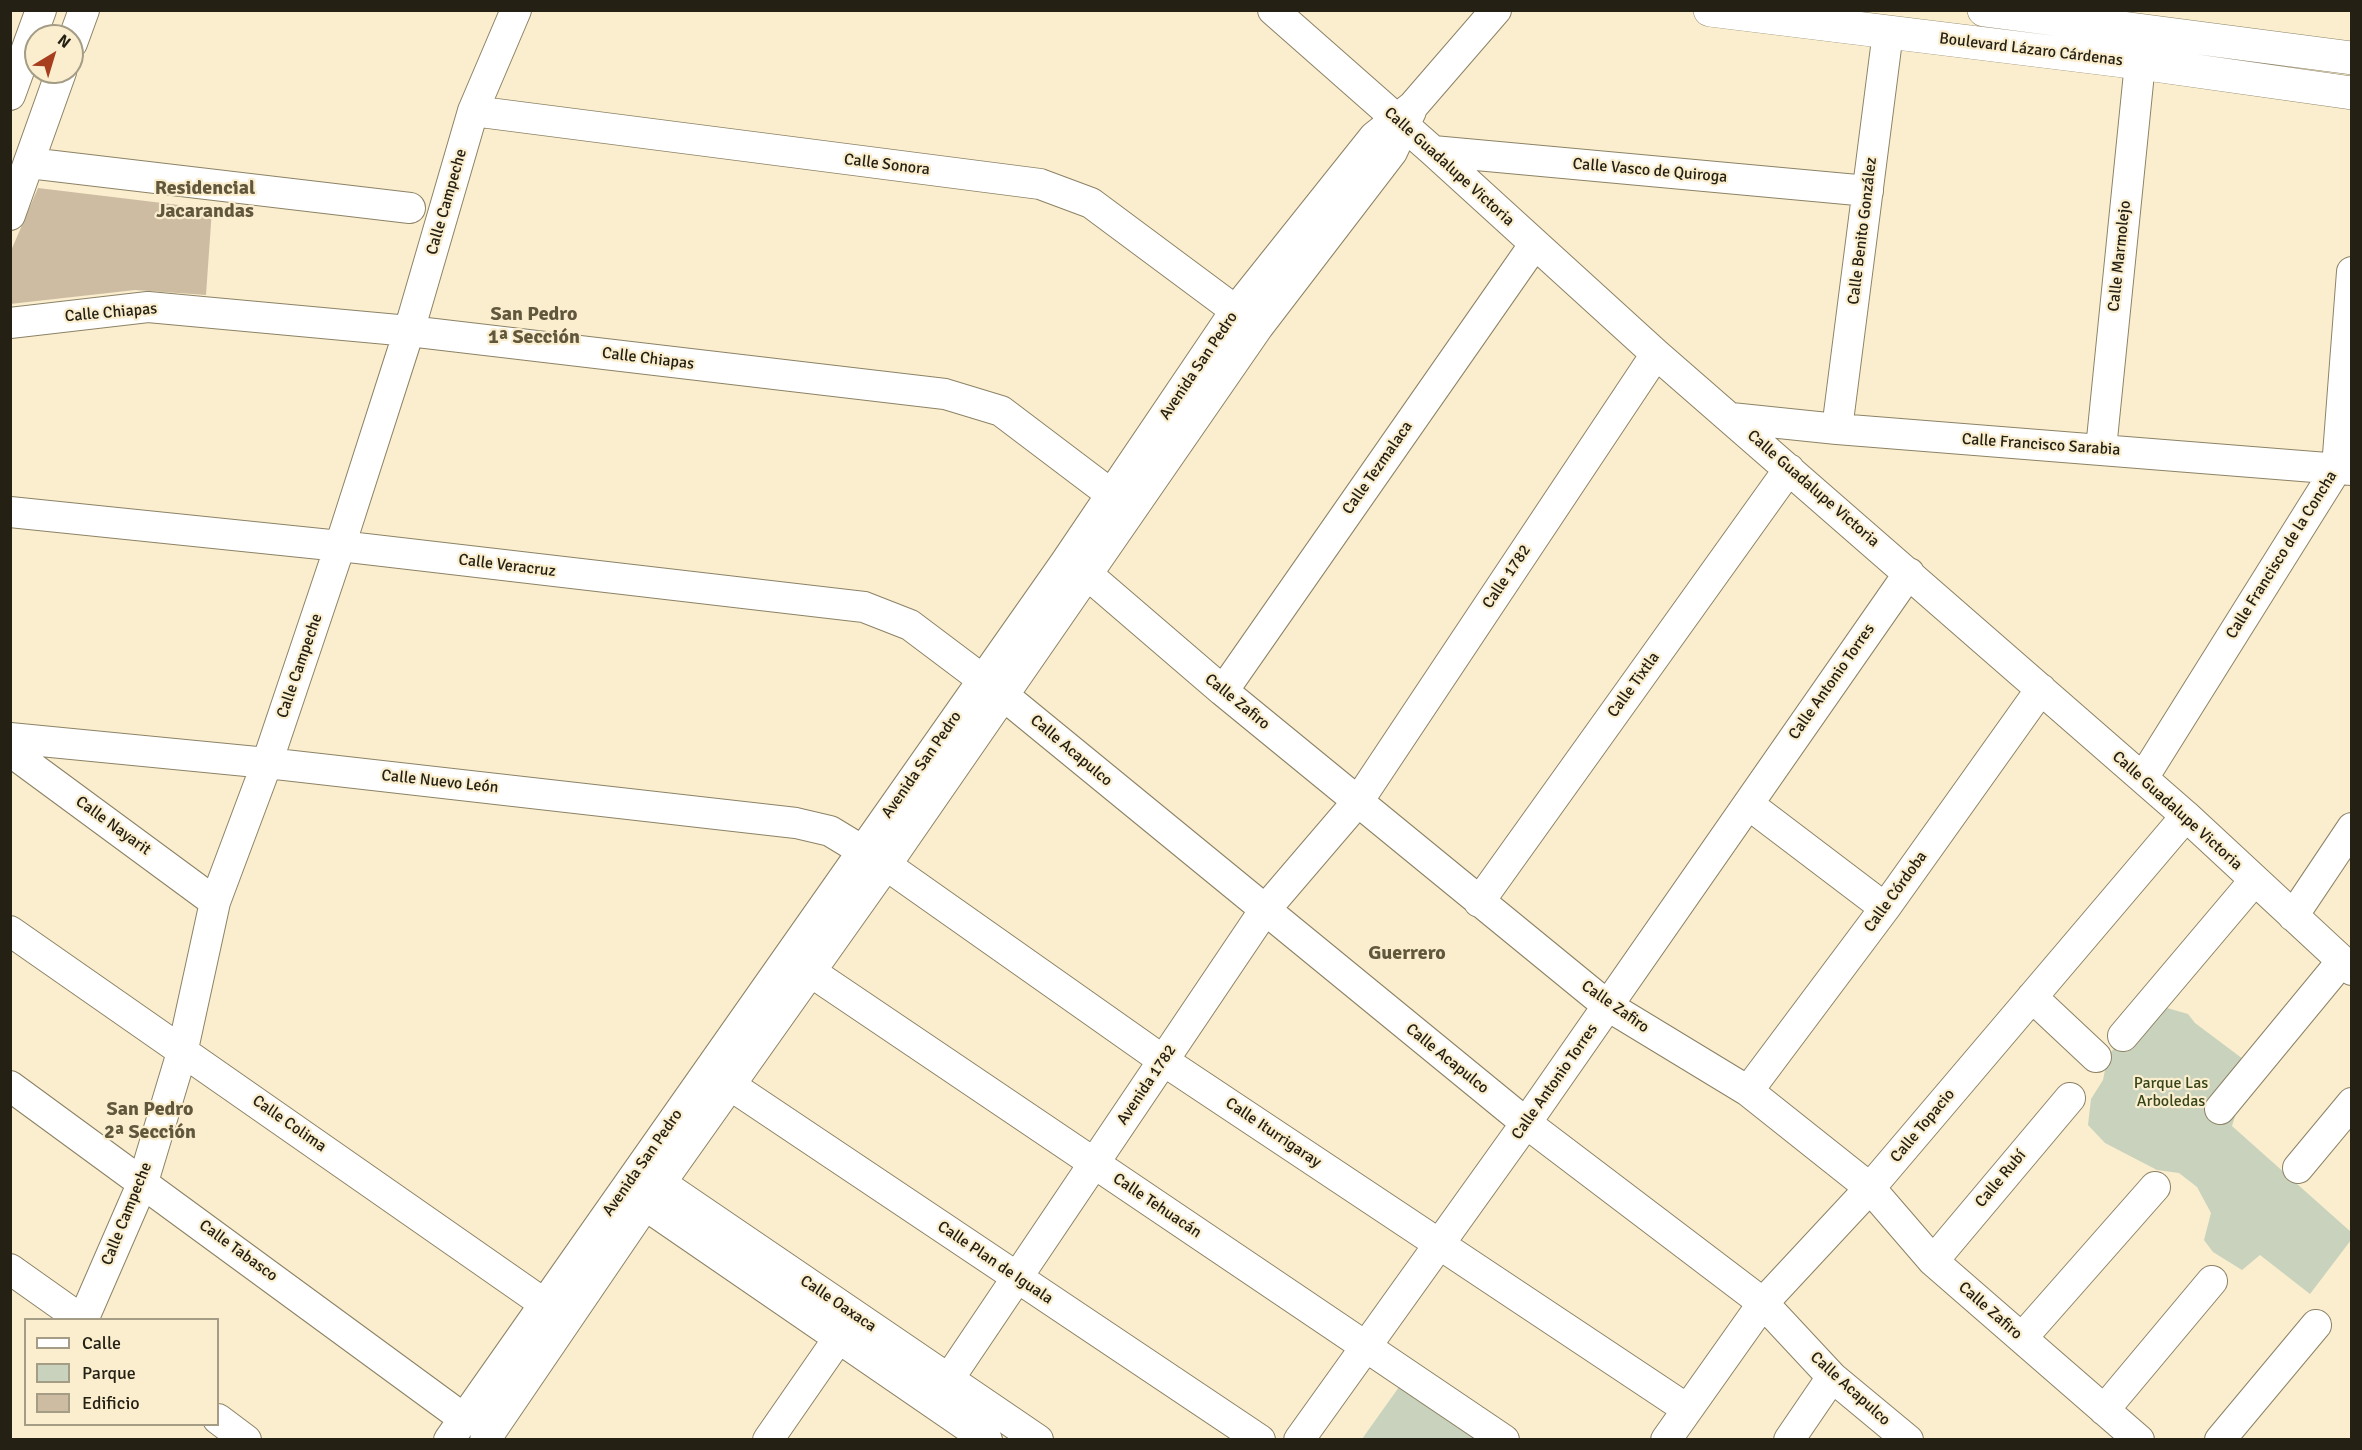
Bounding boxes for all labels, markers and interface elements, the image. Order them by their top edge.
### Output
north arrow [24,24,84,84]
street label: Boulevard Lázaro Cárdenas [1938,29,2124,71]
text: N [53,30,74,53]
street label: Calle Guadalupe Victoria [1380,103,1518,231]
street label: Calle Campeche [423,147,471,257]
street label: Calle Sonora [843,150,931,180]
street label: Calle Vasco de Quiroga [1572,155,1728,187]
street label: Calle Benito González [1844,156,1882,306]
district label: Residencial Jacarandas [155,177,255,224]
street label: Calle Marmolejo [2105,200,2135,312]
street label: Calle Chiapas [64,299,158,327]
district label: San Pedro 1ª Sección [488,303,580,350]
street label: Avenida San Pedro [1156,308,1242,424]
street label: Calle Chiapas [601,344,695,374]
street label: Calle Tezmalaca [1339,418,1417,518]
street label: Calle Guadalupe Victoria [1743,426,1883,552]
street label: Calle Francisco Sarabia [1961,430,2121,460]
street label: Calle Francisco de la Concha [2222,467,2342,643]
street label: Calle 1782 [1479,541,1535,613]
street label: Calle Veracruz [457,551,557,581]
street label: Calle Campeche [273,611,327,721]
street label: Calle Antonio Torres [1785,620,1879,744]
street label: Calle Tixtla [1604,649,1664,721]
street label: Calle Zafiro [1201,670,1273,734]
street label: Avenida San Pedro [878,708,966,822]
street label: Calle Acapulco [1026,711,1116,791]
street label: Calle Guadalupe Victoria [2108,747,2246,875]
street label: Calle Nuevo León [381,766,499,798]
street label: Calle Nayarit [72,792,154,860]
street label: Calle Córdoba [1860,848,1932,936]
district label: Guerrero [1368,942,1446,966]
street label: Calle Zafiro [1577,977,1653,1037]
street label: Calle Acapulco [1402,1020,1492,1098]
street label: Calle Antonio Torres [1508,1020,1602,1144]
street label: Avenida 1782 [1113,1041,1181,1129]
park label: Parque Las Arboledas [2134,1074,2208,1112]
street label: Calle Topacio [1887,1085,1959,1167]
street label: Calle Colima [248,1091,330,1157]
street label: Calle Iturrigaray [1221,1094,1325,1172]
district label: San Pedro 2ª Sección [104,1098,196,1145]
street label: Avenida San Pedro [599,1106,687,1220]
street label: Calle Rubí [1971,1146,2031,1212]
street label: Calle Campeche [98,1160,156,1268]
street label: Calle Tehuacán [1109,1169,1205,1243]
street label: Calle Tabasco [195,1216,281,1286]
street label: Calle Plan de Iguala [934,1217,1056,1309]
street label: Calle Oaxaca [796,1272,880,1336]
street label: Calle Zafiro [1954,1278,2026,1344]
legend [24,1318,219,1426]
text: Calle [82,1332,121,1354]
street label: Calle Acapulco [1806,1348,1894,1430]
text: Parque [82,1362,136,1384]
text: Edificio [82,1392,140,1414]

